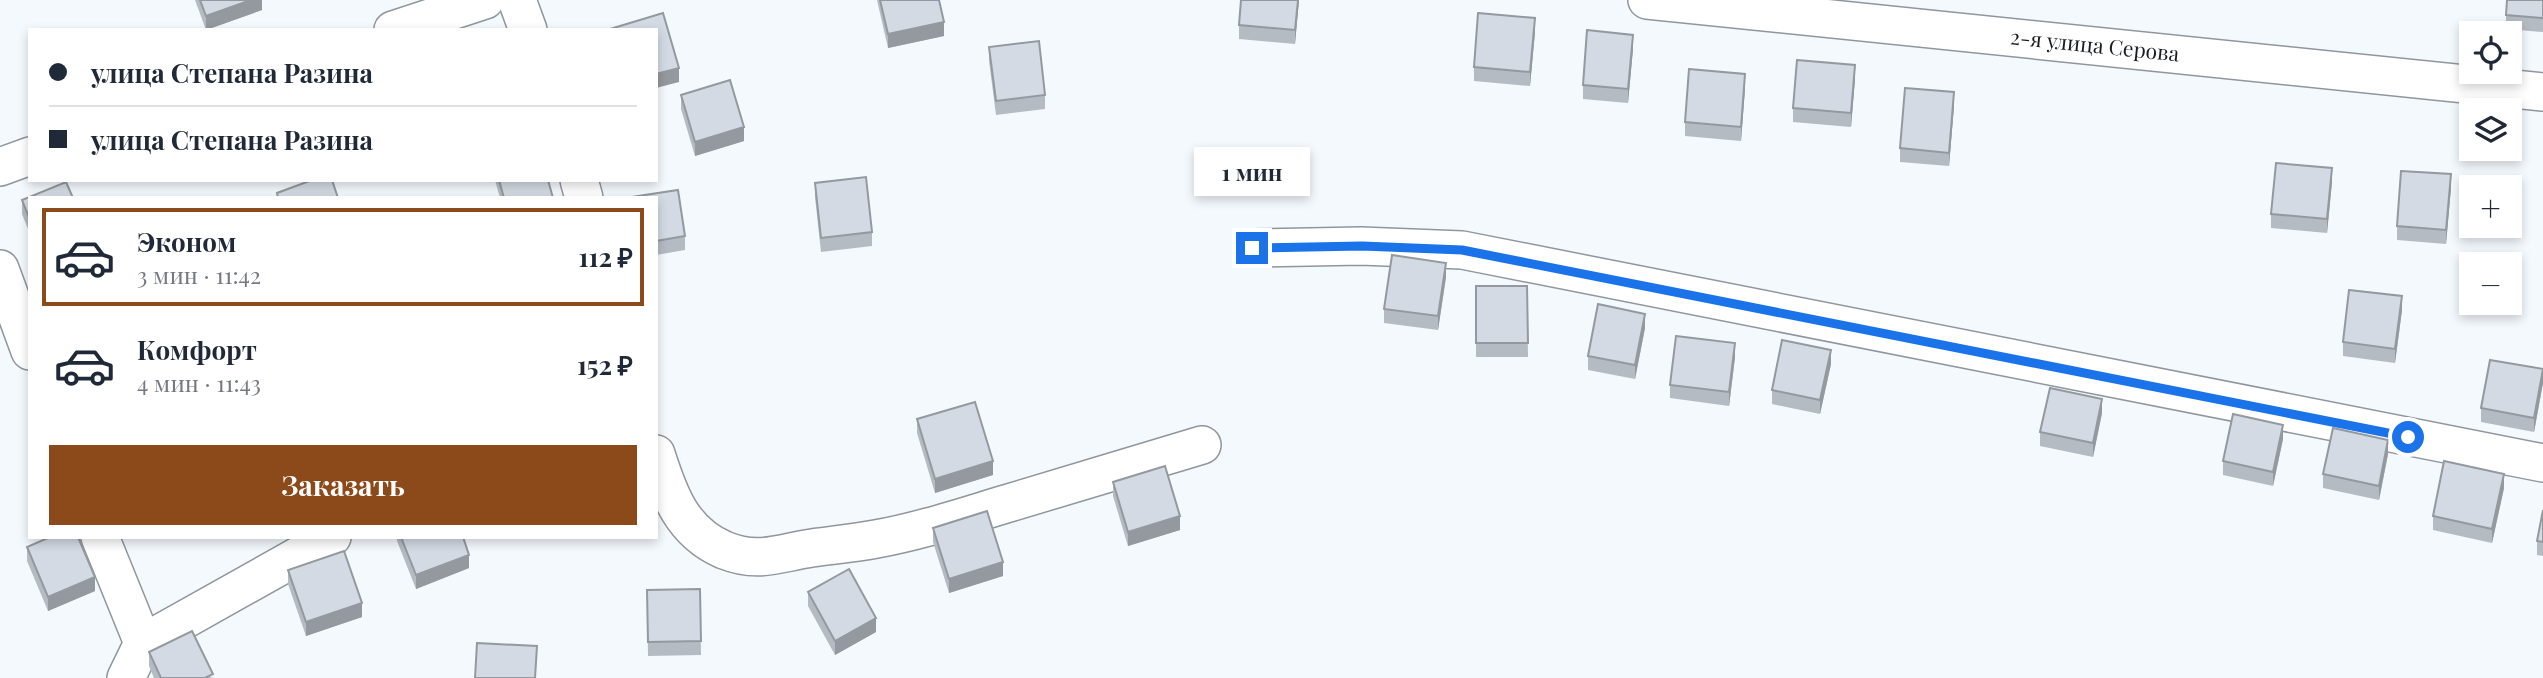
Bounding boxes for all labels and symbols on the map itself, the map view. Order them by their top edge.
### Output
street label: 2-я улица Серова [2009,21,2181,67]
callout: 1 мин [1194,146,1310,196]
route end [1236,232,1268,264]
route start [2392,421,2424,453]

